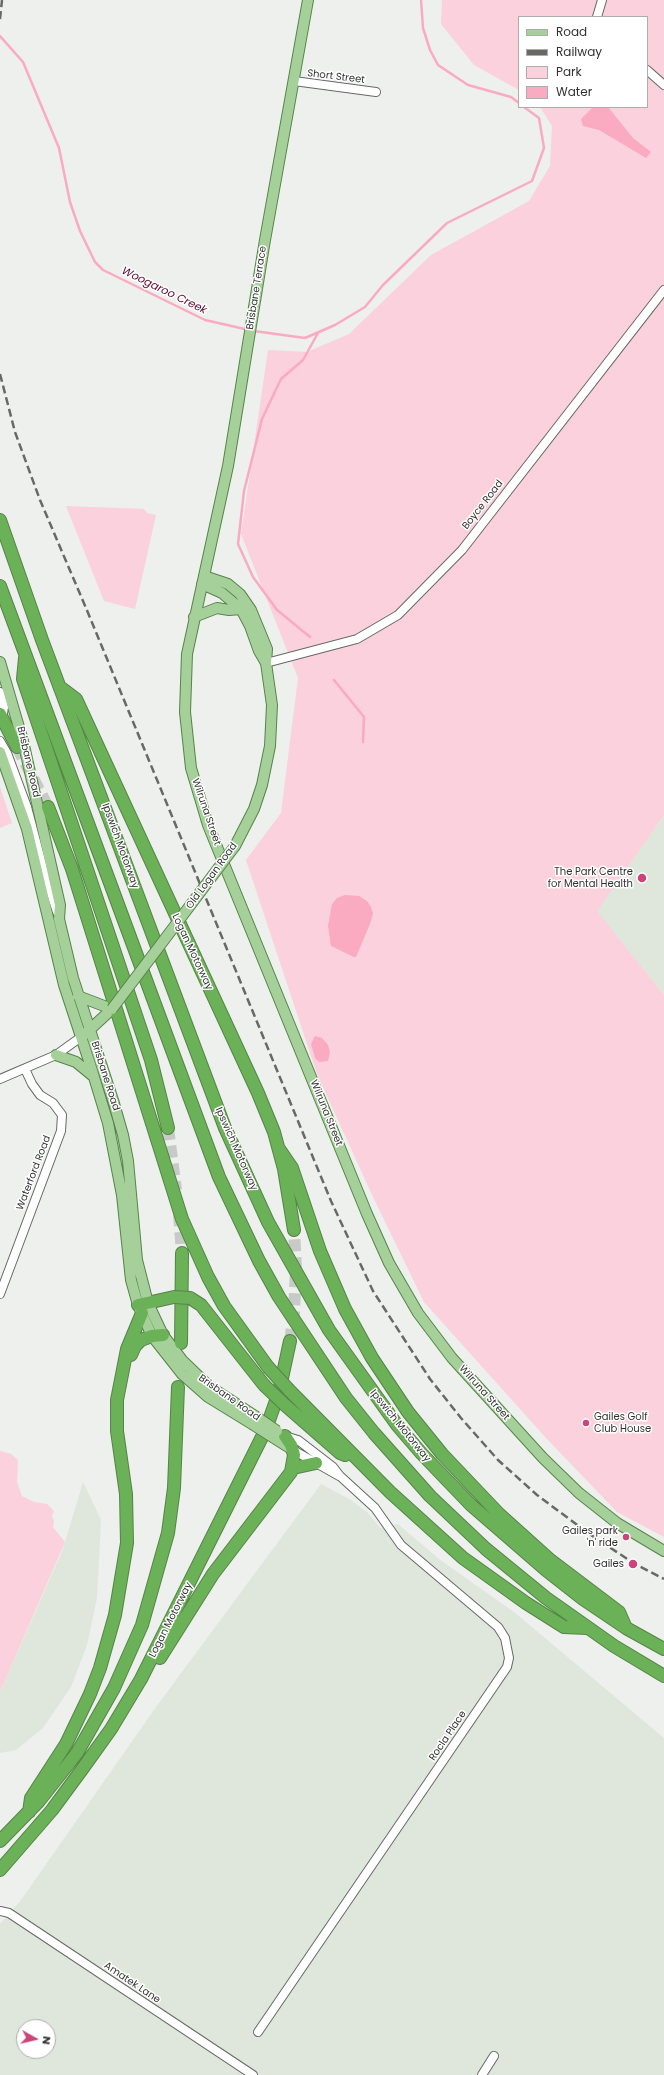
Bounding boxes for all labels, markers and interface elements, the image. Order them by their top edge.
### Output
legend [518,16,648,108]
text: Road [556,23,587,40]
text: Railway [556,43,602,60]
text: Park [556,63,582,80]
street label: Short Street [306,68,366,86]
text: Water [556,83,592,100]
street label: Brisbane Terrace [244,245,270,331]
water label: Woogaroo Creek [119,265,209,317]
street label: Boyce Road [460,478,506,532]
street label: Brisbane Road [14,725,42,799]
street label: Wilruna Street [189,777,223,847]
street label: Ipswich Motorway [99,802,141,890]
street label: Old Logan Road [184,840,240,912]
place label: The Park Centre for Mental Health [548,866,633,890]
marker: The Park Centre for Mental Health [636,872,648,884]
street label: Logan Motorway [169,912,215,992]
street label: Brisbane Road [88,1040,122,1112]
street label: Wilruna Street [307,1078,345,1148]
street label: Ipswich Motorway [212,1106,260,1192]
street label: Waterford Road [14,1134,54,1212]
street label: Wilruna Street [456,1363,512,1423]
street label: Brisbane Road [196,1372,262,1424]
street label: Ipswich Motorway [367,1387,433,1465]
place label: Gailes Golf Club House [594,1411,651,1434]
marker: Gailes Golf Club House [581,1418,591,1428]
place label: Gailes park 'n' ride [562,1525,618,1548]
marker: Gailes park 'n' ride [621,1532,631,1542]
place label: Gailes [593,1558,624,1570]
marker: Gailes [627,1558,639,1570]
street label: Logan Motorway [147,1580,195,1660]
street label: Rocla Place [427,1709,469,1763]
street label: Amatek Lane [102,1960,162,2006]
north arrow [16,2019,56,2059]
text: N [38,2035,55,2046]

